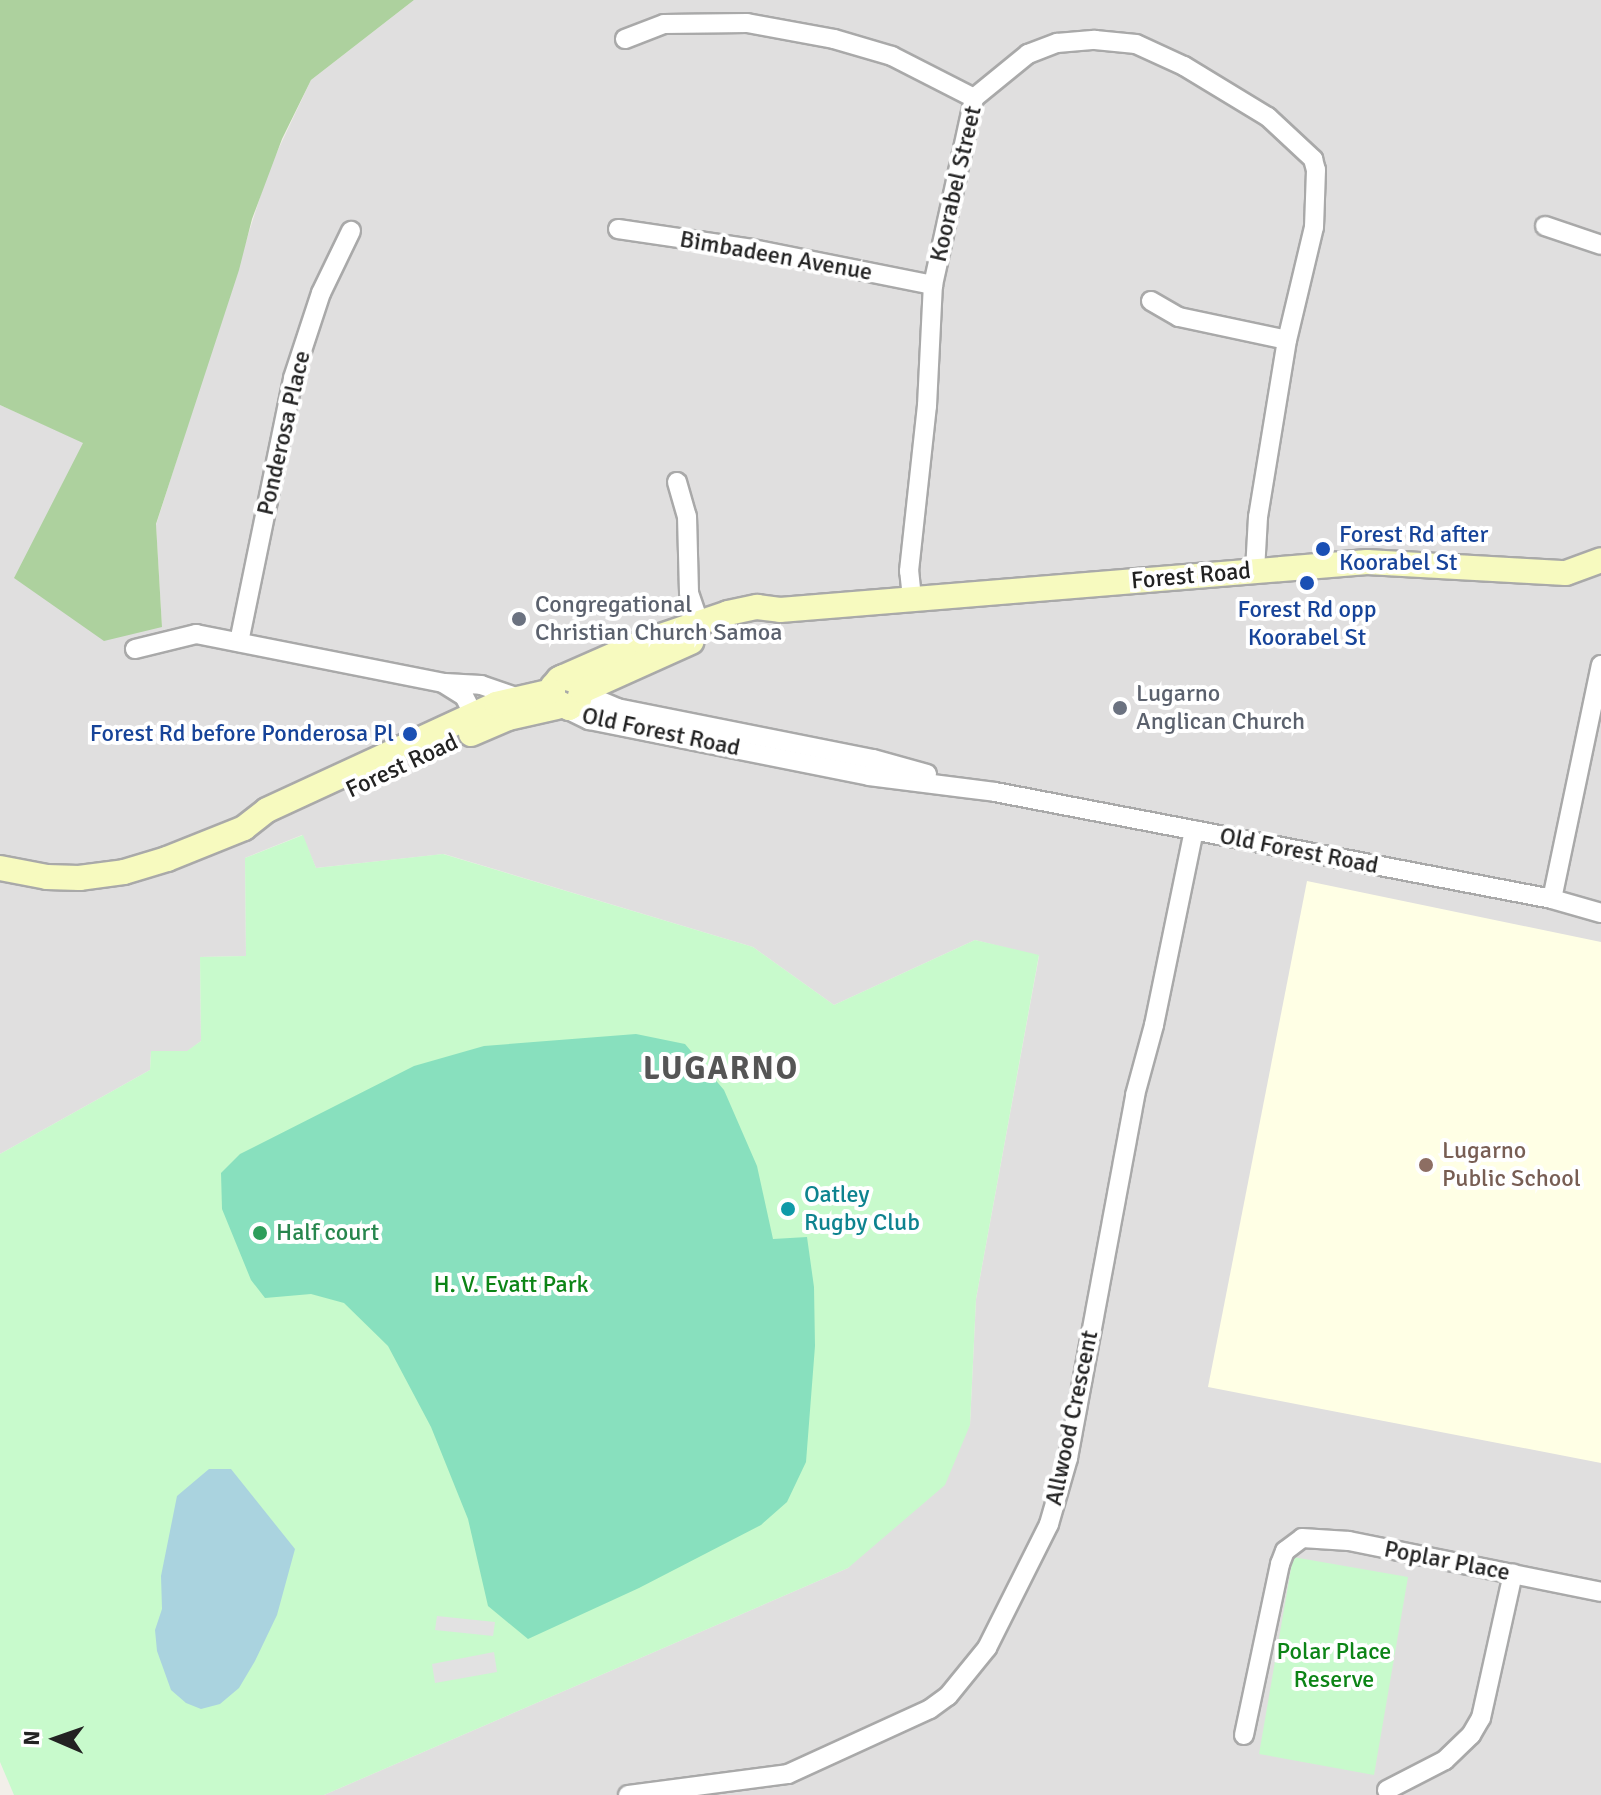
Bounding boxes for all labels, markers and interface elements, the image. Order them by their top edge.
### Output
street label: Koorabel Street [924,103,988,265]
street label: Bimbadeen Avenue [677,225,875,287]
street label: Ponderosa Place [251,348,317,518]
place label: Forest Rd after Koorabel St [1339,521,1488,577]
marker: Forest Rd after Koorabel St [1314,540,1332,558]
street label: Forest Road [1130,556,1252,596]
marker: Forest Rd opp Koorabel St [1298,574,1316,592]
place label: Congregational Christian Church Samoa [535,591,782,647]
place label: Forest Rd opp Koorabel St [1238,596,1376,652]
marker: Congregational Christian Church Samoa [510,610,528,628]
place label: Lugarno Anglican Church [1136,680,1305,736]
marker: Lugarno Anglican Church [1111,699,1129,717]
street label: Old Forest Road [579,701,743,763]
place label: Forest Rd before Ponderosa Pl [90,720,394,748]
marker: Forest Rd before Ponderosa Pl [401,725,419,743]
street label: Forest Road [341,728,463,804]
street label: Old Forest Road [1217,822,1381,880]
district label: LUGARNO [643,1050,799,1088]
place label: Lugarno Public School [1442,1137,1581,1193]
marker: Lugarno Public School [1417,1156,1435,1174]
place label: Oatley Rugby Club [804,1181,920,1237]
marker: Oatley Rugby Club [779,1200,797,1218]
place label: Half court [276,1219,379,1247]
marker: Half court [251,1224,269,1242]
park label: H. V. Evatt Park [433,1271,589,1299]
street label: Allwood Crescent [1039,1328,1105,1508]
street label: Poplar Place [1382,1535,1512,1587]
park label: Polar Place Reserve [1277,1638,1391,1694]
north arrow [16,1699,96,1779]
text: N [18,1730,45,1746]

